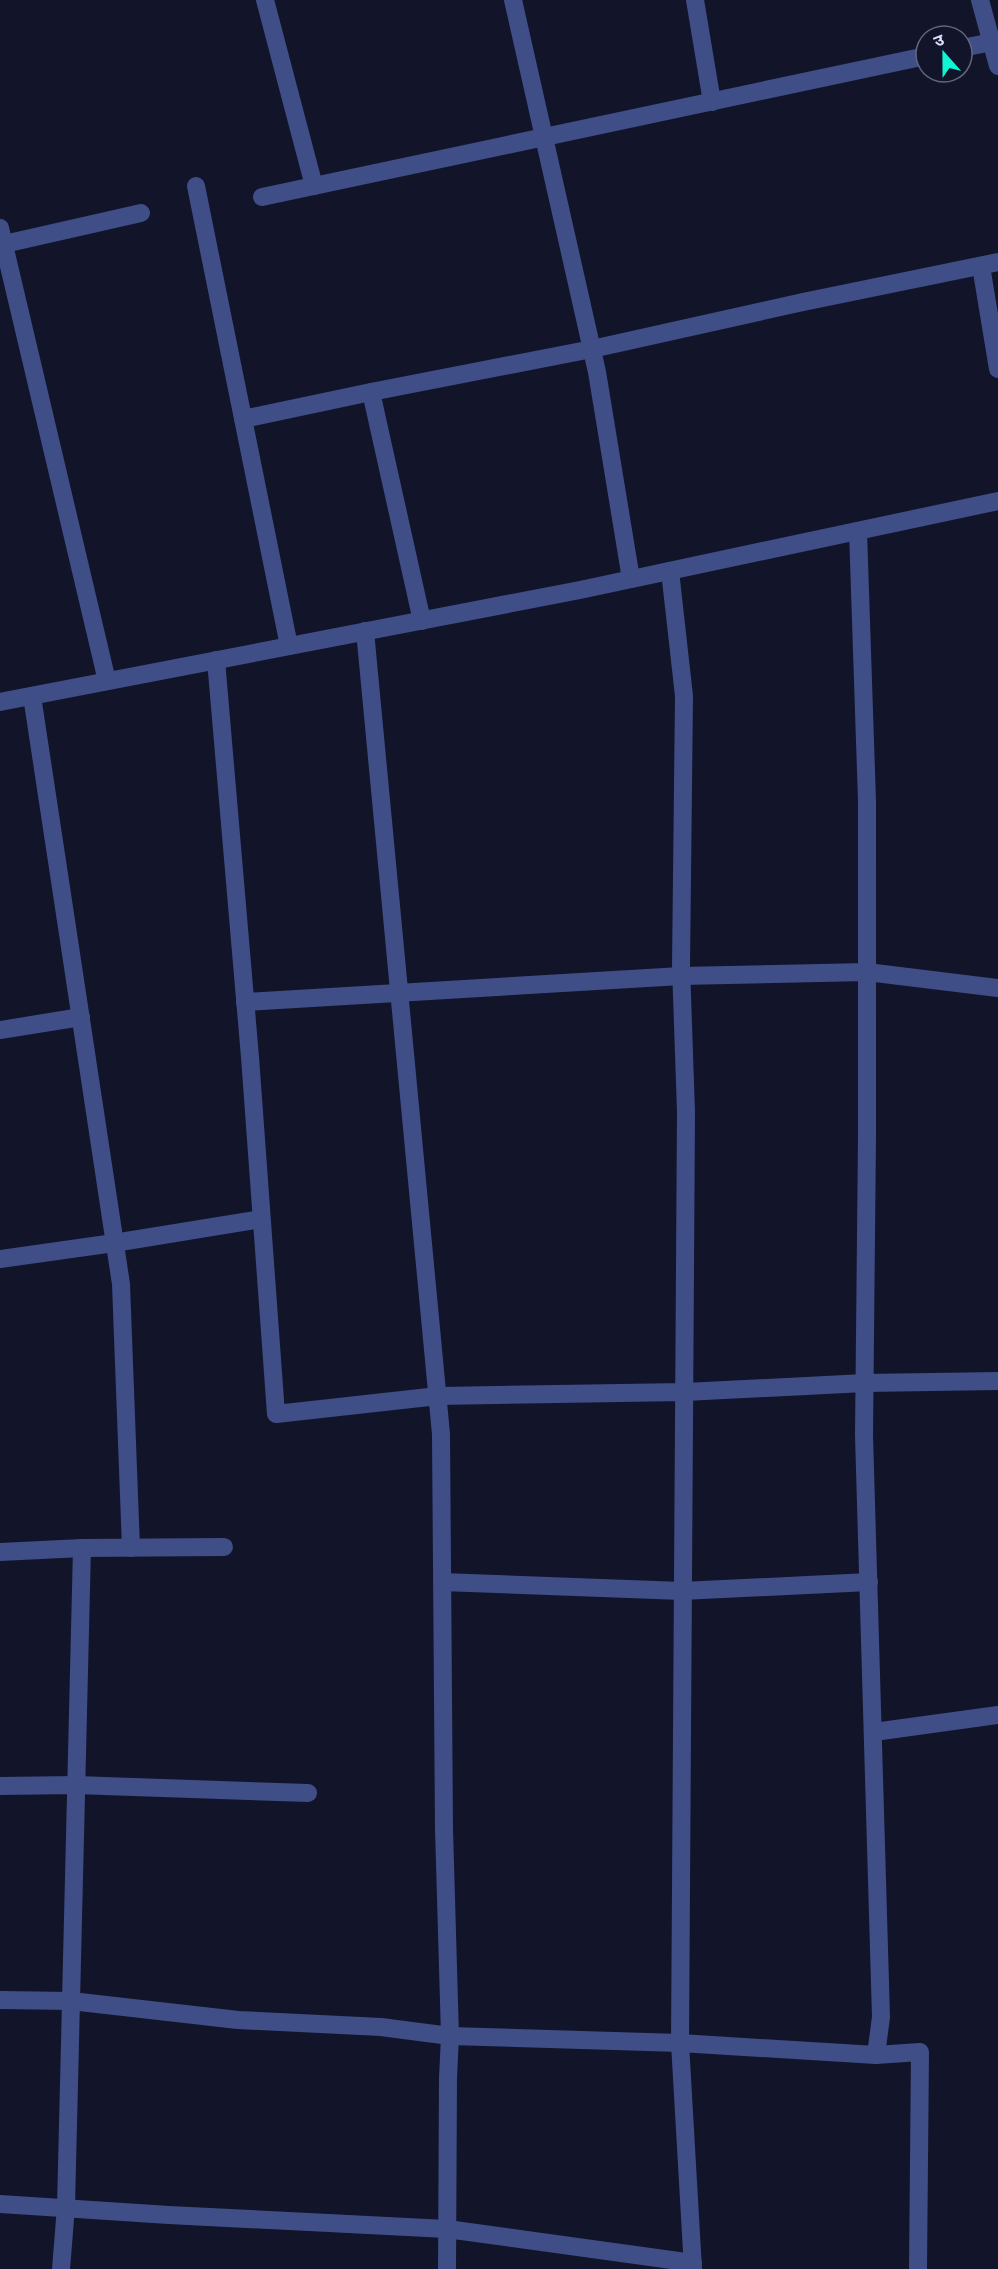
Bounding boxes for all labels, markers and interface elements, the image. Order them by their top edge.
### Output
north arrow [914,24,974,84]
text: उ [930,28,948,52]

